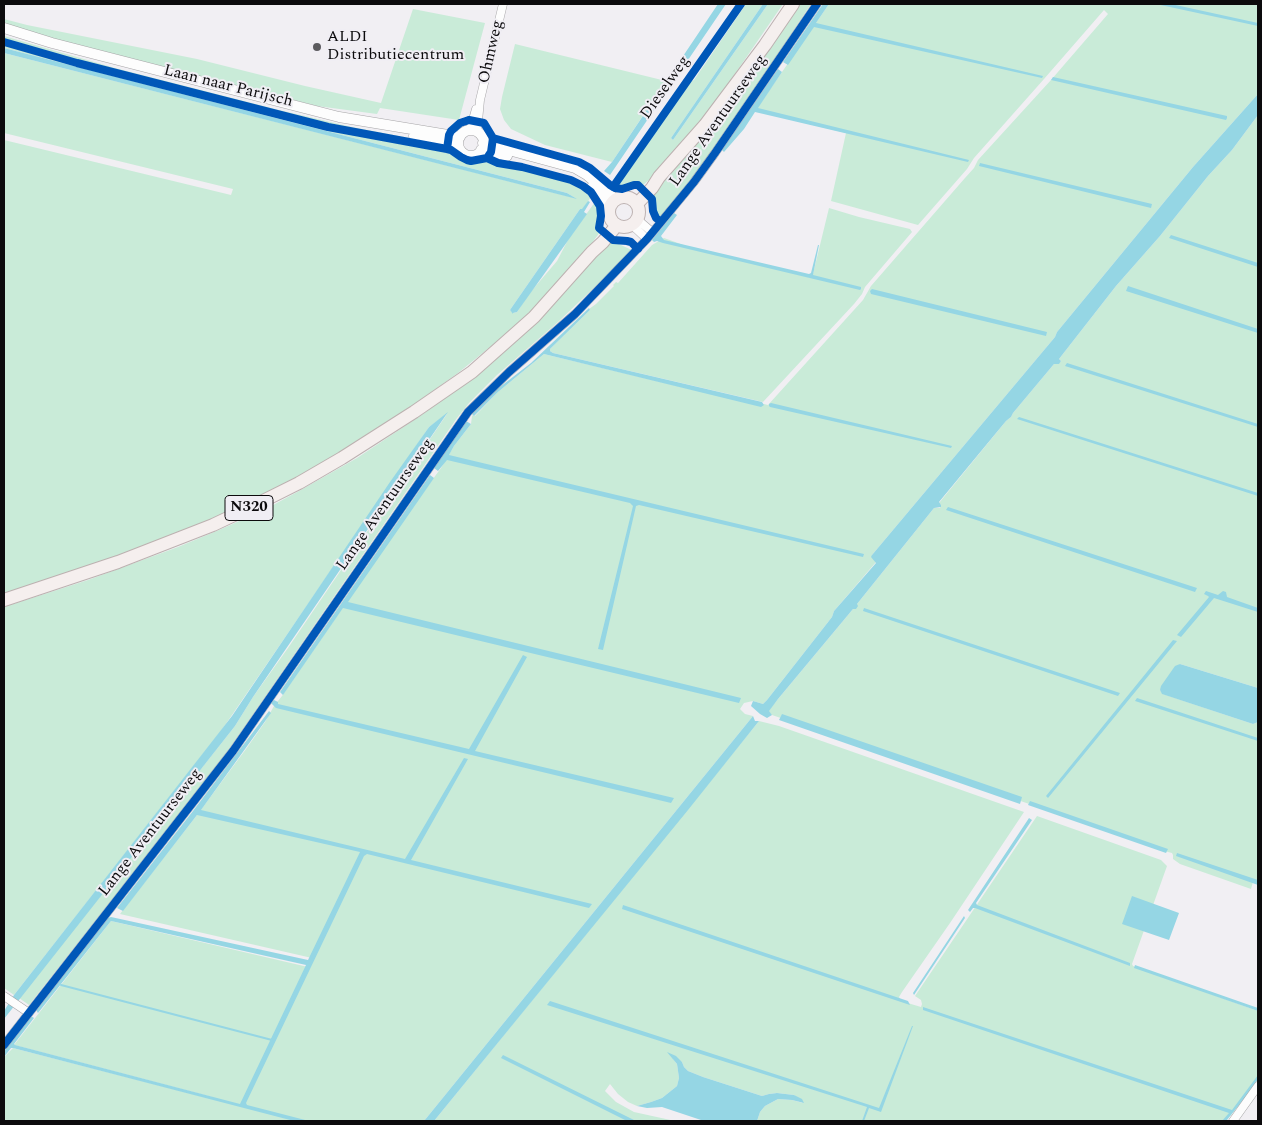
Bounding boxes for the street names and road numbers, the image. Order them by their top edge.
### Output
street label: Ohmweg [475,18,509,86]
street label: Lange Aventuurseweg [666,51,772,191]
street label: Dieselweg [637,53,695,123]
street label: Laan naar Parijsch [161,62,295,112]
street label: Lange Aventuurseweg [333,435,439,575]
road number: N320 [225,496,273,520]
street label: Lange Aventuurseweg [95,765,207,901]

